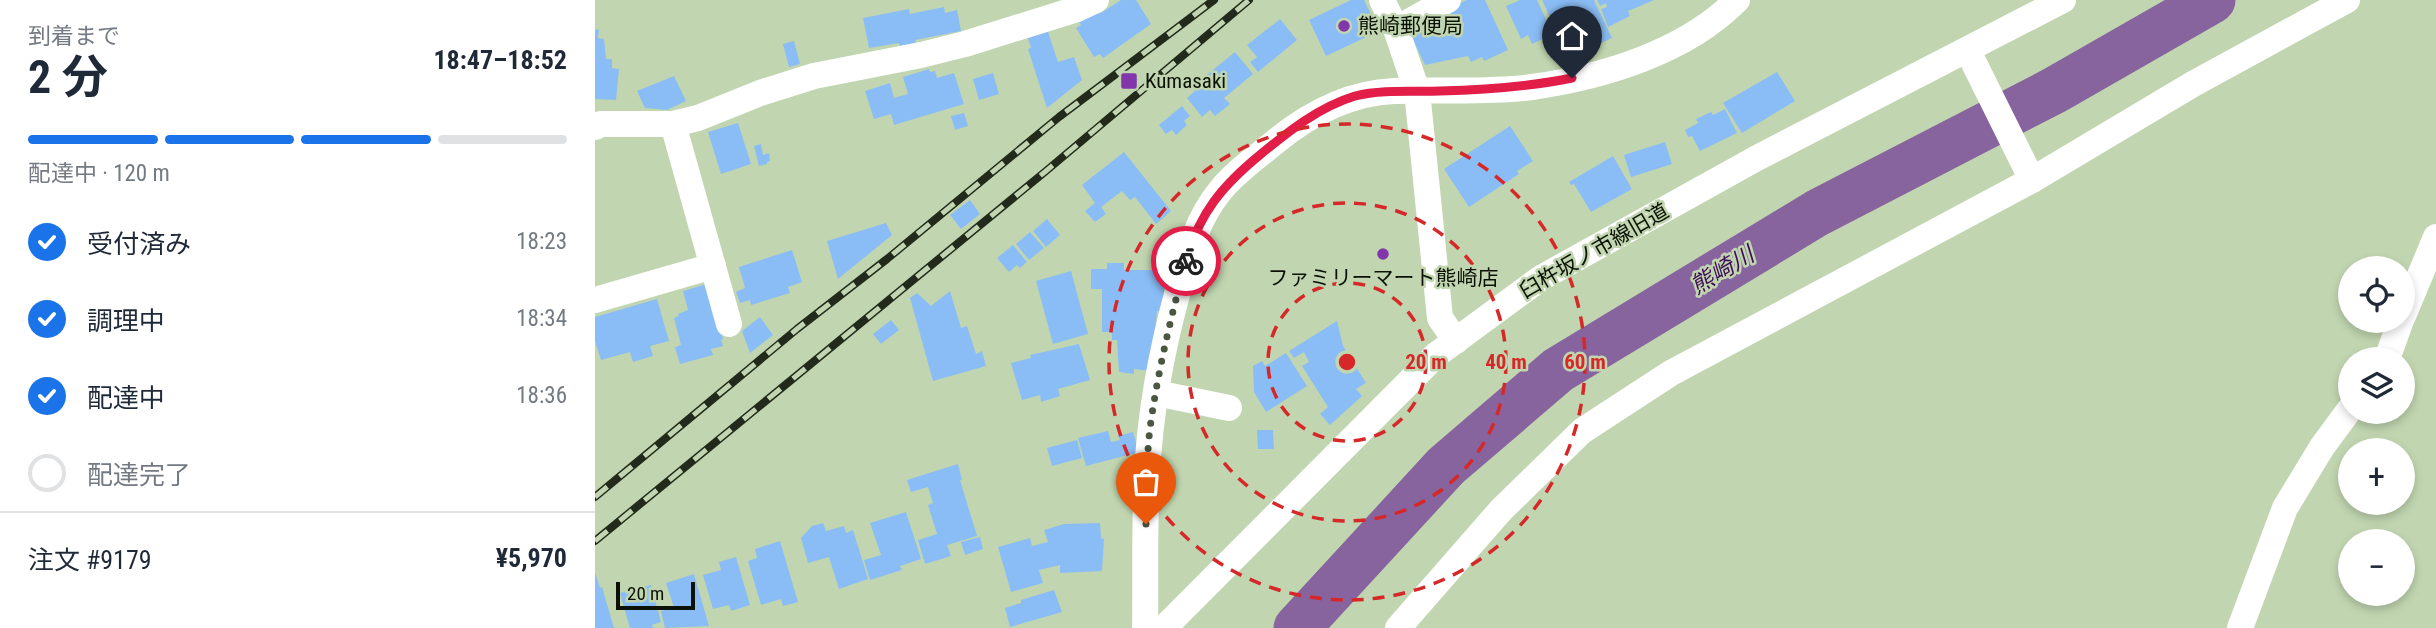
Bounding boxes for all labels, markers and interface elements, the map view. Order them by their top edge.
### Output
pin [1542,6,1602,78]
place label: 熊崎郵便局 [1358,14,1463,38]
icon: home [1553,17,1591,55]
marker: 熊崎郵便局 [1336,18,1352,34]
text: 到着まで [28,23,120,50]
text: 18:47–18:52 [433,45,567,75]
text: 2 分 [28,50,108,104]
place label: Kumasaki [1145,69,1226,93]
marker: Kumasaki [1119,71,1139,91]
text: 配達中 · 120 m [28,160,170,187]
street label: 臼杵坂ノ市線旧道 [1515,199,1673,303]
icon: check [28,223,66,261]
courier [1151,226,1221,296]
text: 18:23 [516,228,567,255]
text: 受付済み [87,229,191,259]
water label: 熊崎川 [1686,240,1761,300]
icon: bike [1167,242,1205,280]
marker: ファミリーマート熊崎店 [1375,246,1391,262]
map controls [2338,256,2415,606]
button: locate [2338,256,2415,333]
place label: ファミリーマート熊崎店 [1268,266,1499,290]
icon: check [28,300,66,338]
text: 18:34 [516,305,567,332]
text: 調理中 [87,306,165,336]
button: layers [2338,347,2415,424]
centre of rings [1335,350,1359,374]
text: 20 m [1405,350,1447,374]
text: 40 m [1485,350,1527,374]
text: 60 m [1564,350,1606,374]
icon: check [28,377,66,415]
text: 18:36 [516,382,567,409]
text: 配達中 [87,383,165,413]
button: + [2338,438,2415,515]
pin [1116,452,1176,524]
text: 配達完了 [87,460,191,490]
icon: bag [1127,463,1165,501]
button: − [2338,529,2415,606]
text: ¥5,970 [496,543,567,573]
text: 注文 #9179 [28,545,152,575]
scale bar [616,579,695,611]
text: 20 m [627,582,664,605]

